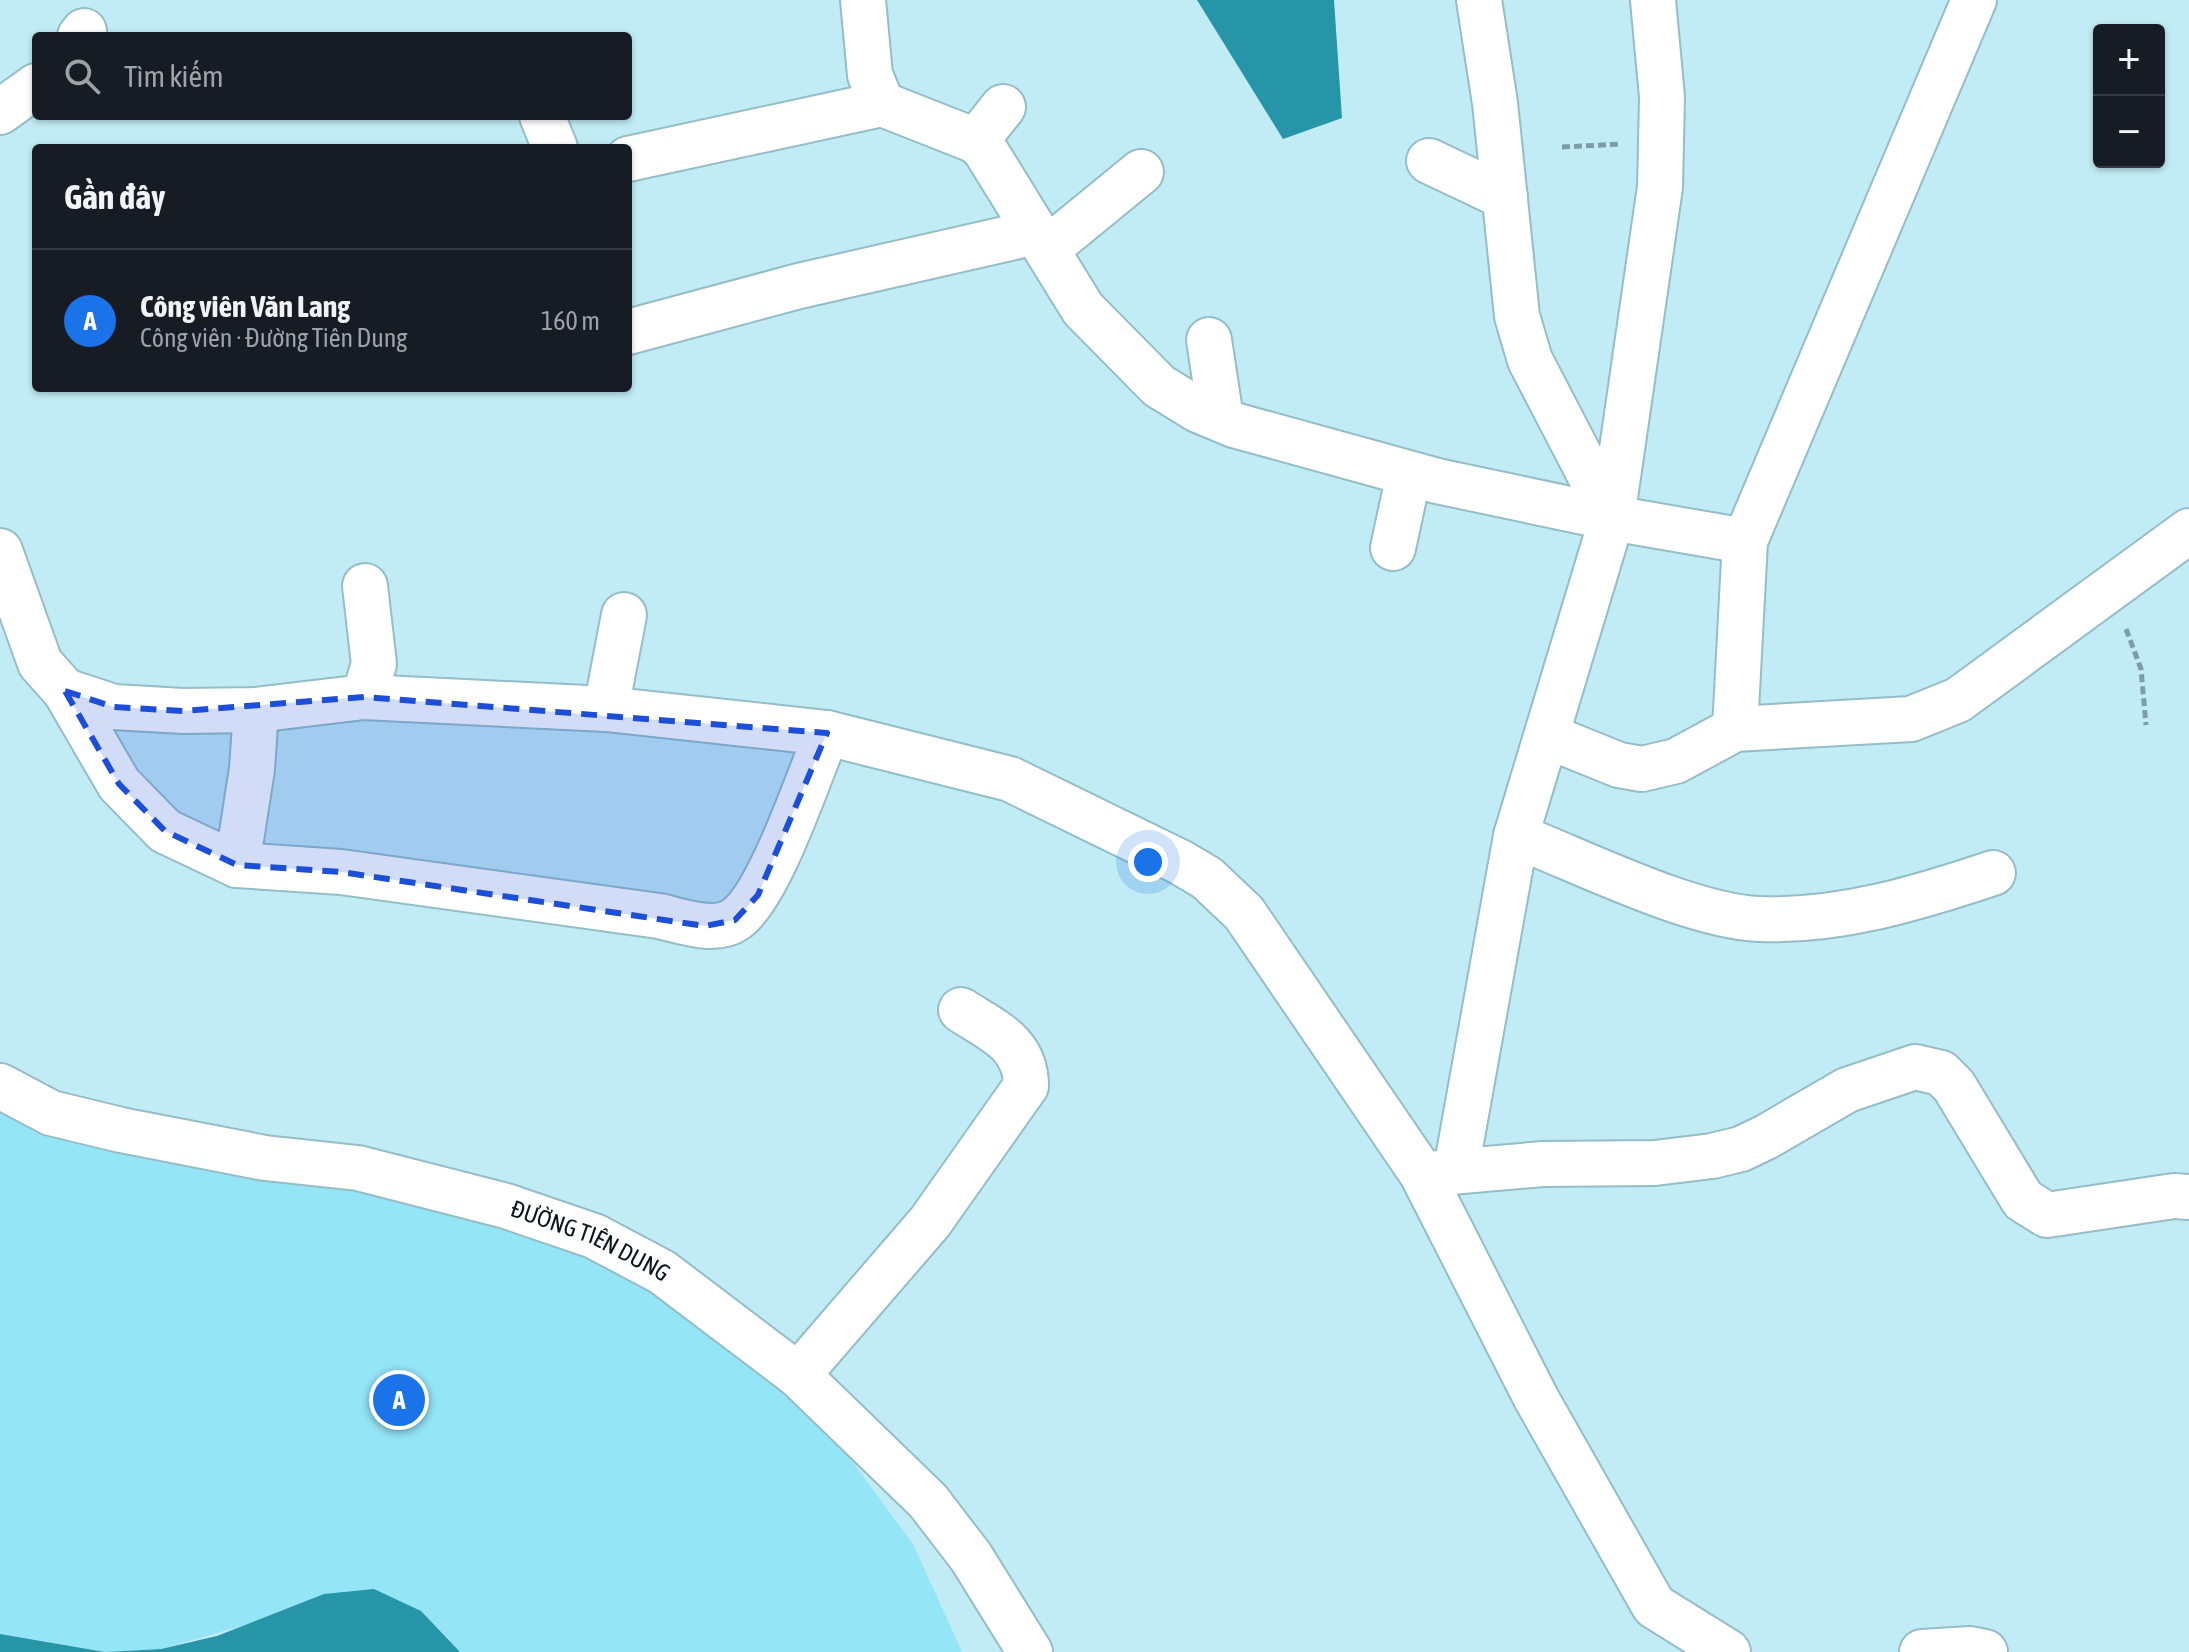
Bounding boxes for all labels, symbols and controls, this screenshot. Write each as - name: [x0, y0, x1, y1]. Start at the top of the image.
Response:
- map controls: [2093, 24, 2165, 168]
- button: +: [2093, 24, 2165, 96]
- search box: [32, 32, 632, 120]
- icon: search: [60, 54, 104, 98]
- text: Tìm kiếm: [124, 59, 224, 93]
- button: −: [2093, 96, 2165, 168]
- text: Gần đây: [64, 177, 165, 216]
- text: Công viên Văn Lang: [140, 289, 350, 323]
- text: A: [84, 306, 96, 336]
- text: 160 m: [541, 306, 600, 336]
- text: Công viên · Đường Tiên Dung: [140, 323, 408, 353]
- your location: [1128, 842, 1168, 882]
- street label: ĐƯỜNG TIÊN DUNG: [507, 1195, 676, 1286]
- pin: A: [373, 1370, 425, 1430]

